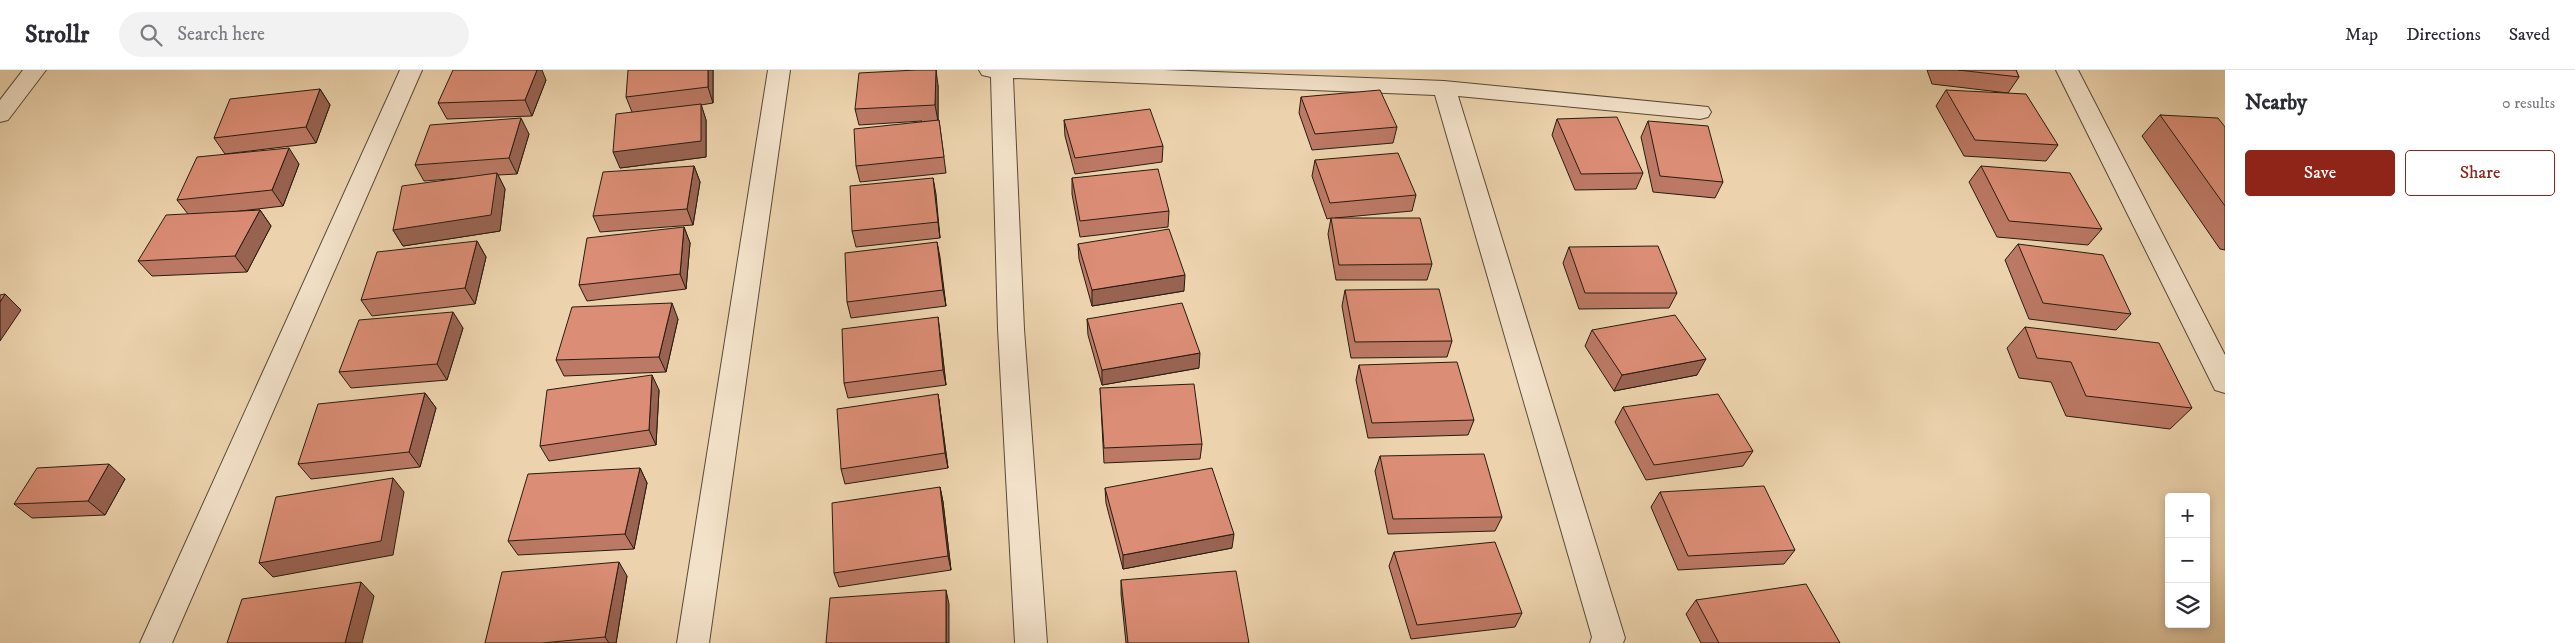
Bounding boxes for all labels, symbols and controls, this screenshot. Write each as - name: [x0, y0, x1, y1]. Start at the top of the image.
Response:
- search box: [119, 12, 469, 57]
- text: Strollr: [25, 20, 89, 50]
- icon: search: [137, 21, 165, 49]
- text: Search here: [177, 23, 265, 46]
- text: Map: [2345, 24, 2378, 46]
- text: Directions: [2406, 24, 2481, 46]
- text: Saved: [2509, 24, 2550, 46]
- text: Nearby: [2245, 90, 2307, 116]
- text: 0 results: [2502, 93, 2555, 113]
- button: Save: [2245, 150, 2395, 196]
- button: Share: [2405, 150, 2555, 196]
- map controls: [2165, 493, 2210, 628]
- button: +: [2165, 493, 2210, 538]
- button: −: [2165, 538, 2210, 583]
- button: layers: [2165, 583, 2210, 628]

